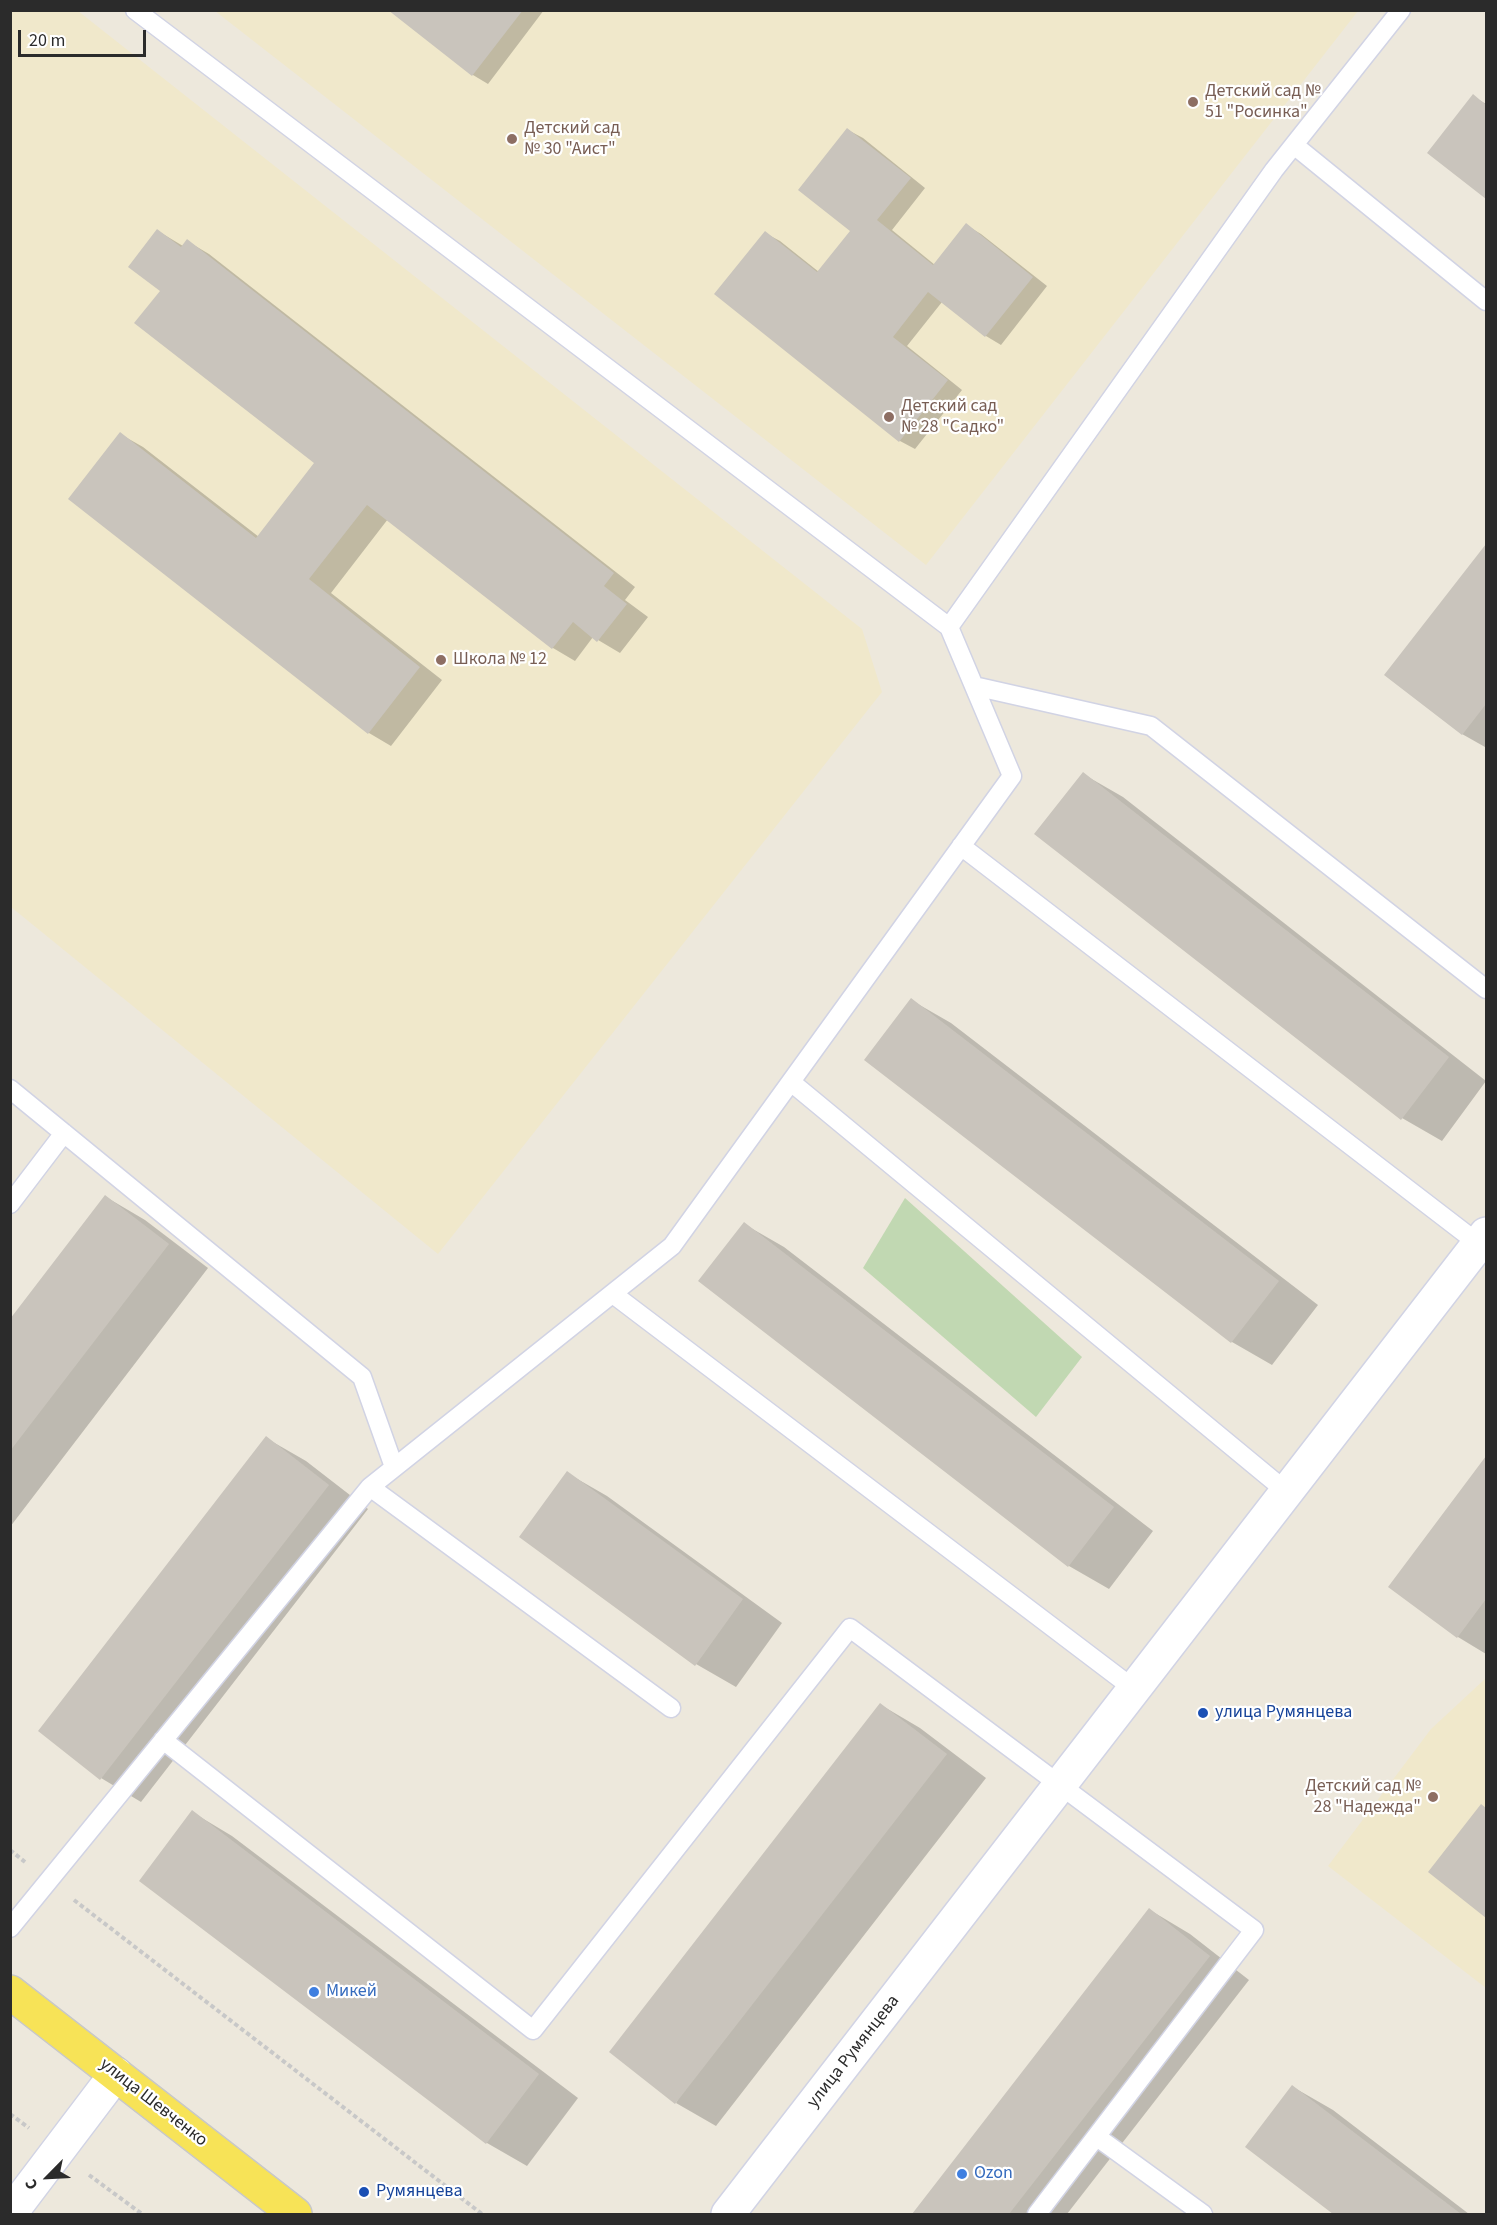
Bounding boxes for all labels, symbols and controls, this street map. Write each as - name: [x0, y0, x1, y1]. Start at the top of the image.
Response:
- scale bar: [21, 18, 148, 56]
- text: 20 m: [29, 28, 65, 53]
- place label: Детский сад № 51 "Росинка": [1205, 81, 1321, 124]
- marker: Детский сад № 51 "Росинка": [1186, 95, 1200, 109]
- place label: Детский сад № 30 "Аист": [524, 118, 620, 160]
- marker: Детский сад № 30 "Аист": [505, 132, 519, 146]
- place label: Детский сад № 28 "Садко": [901, 396, 1004, 438]
- marker: Детский сад № 28 "Садко": [882, 410, 896, 424]
- place label: Школа № 12: [453, 649, 547, 671]
- marker: Школа № 12: [434, 653, 448, 667]
- place label: улица Румянцева: [1215, 1702, 1352, 1724]
- marker: улица Румянцева: [1196, 1706, 1210, 1720]
- place label: Детский сад № 28 "Надежда": [1305, 1776, 1421, 1818]
- marker: Детский сад № 28 "Надежда": [1426, 1790, 1440, 1804]
- place label: Микей: [326, 1981, 377, 2003]
- marker: Микей: [307, 1985, 321, 1999]
- street label: улица Румянцева: [803, 1991, 905, 2113]
- street label: улица Шевченко: [95, 2054, 211, 2152]
- north arrow: [18, 2147, 78, 2207]
- place label: Ozon: [974, 2163, 1013, 2185]
- marker: Ozon: [955, 2167, 969, 2181]
- text: С: [20, 2176, 43, 2193]
- place label: Румянцева: [376, 2181, 463, 2203]
- marker: Румянцева: [357, 2185, 371, 2199]

